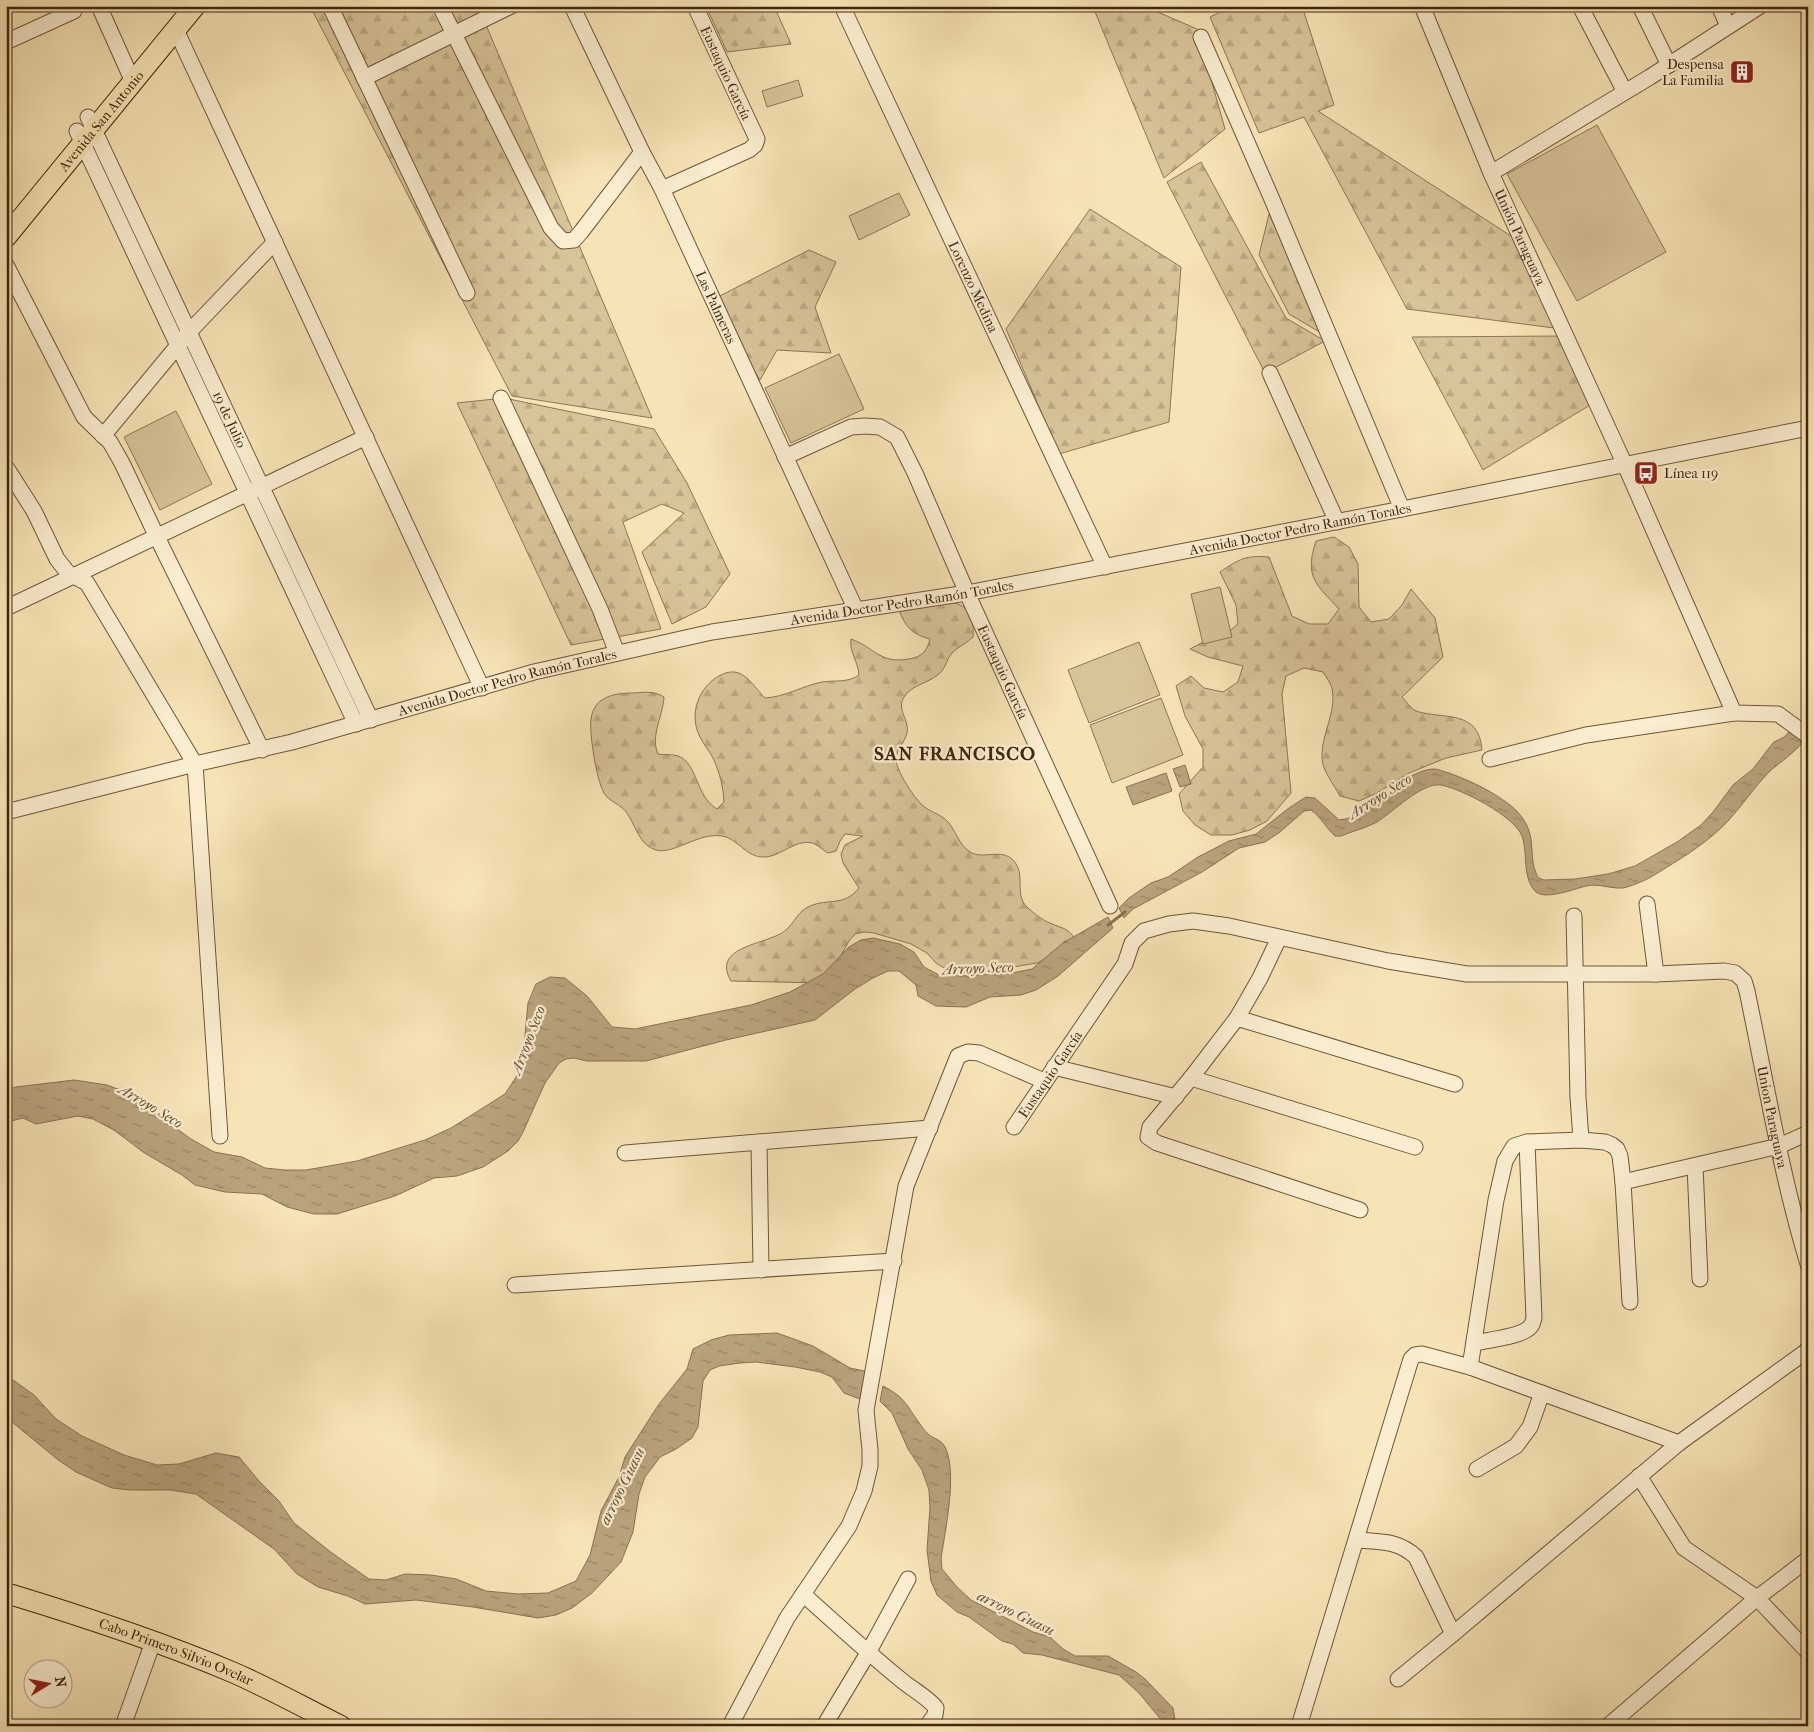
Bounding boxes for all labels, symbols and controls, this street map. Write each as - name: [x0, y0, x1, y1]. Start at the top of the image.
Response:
- street label: Eustaquio García: [696, 24, 755, 123]
- place label: Despensa La Familia: [1662, 56, 1725, 89]
- building icon: Despensa La Familia: [1729, 59, 1755, 85]
- street label: Avenida San Antonio: [55, 67, 148, 176]
- street label: Unión Paraguaya: [1490, 186, 1550, 288]
- street label: Lorenzo Medina: [944, 239, 1002, 336]
- street label: Las Palmeras: [692, 268, 740, 346]
- street label: 19 de Julio: [209, 388, 250, 451]
- bus stop icon: Línea 119: [1633, 460, 1659, 486]
- place label: Línea 119: [1664, 465, 1718, 482]
- street label: Avenida Doctor Pedro Ramón Torales: [1187, 499, 1413, 559]
- street label: Avenida Doctor Pedro Ramón Torales: [788, 576, 1015, 629]
- street label: Eustaquio García: [974, 622, 1032, 722]
- street label: Avenida Doctor Pedro Ramón Torales: [395, 646, 618, 720]
- district label: SAN FRANCISCO: [874, 743, 1036, 765]
- water label: Arroyo Seco: [1343, 769, 1415, 824]
- water label: Arroyo Seco: [940, 958, 1014, 978]
- water label: Arroyo Seco: [506, 1003, 549, 1078]
- street label: Eustaquio García: [1015, 1027, 1086, 1121]
- street label: Union Paraguaya: [1753, 1064, 1791, 1171]
- water label: Arroyo Seco: [114, 1079, 186, 1132]
- water label: arroyo Guasu: [596, 1445, 648, 1527]
- water label: arroyo Guasu: [975, 1587, 1057, 1639]
- street label: Cabo Primero Silvio Ovelar: [97, 1615, 256, 1689]
- north arrow: [22, 1660, 72, 1710]
- text: N: [51, 1675, 70, 1689]

